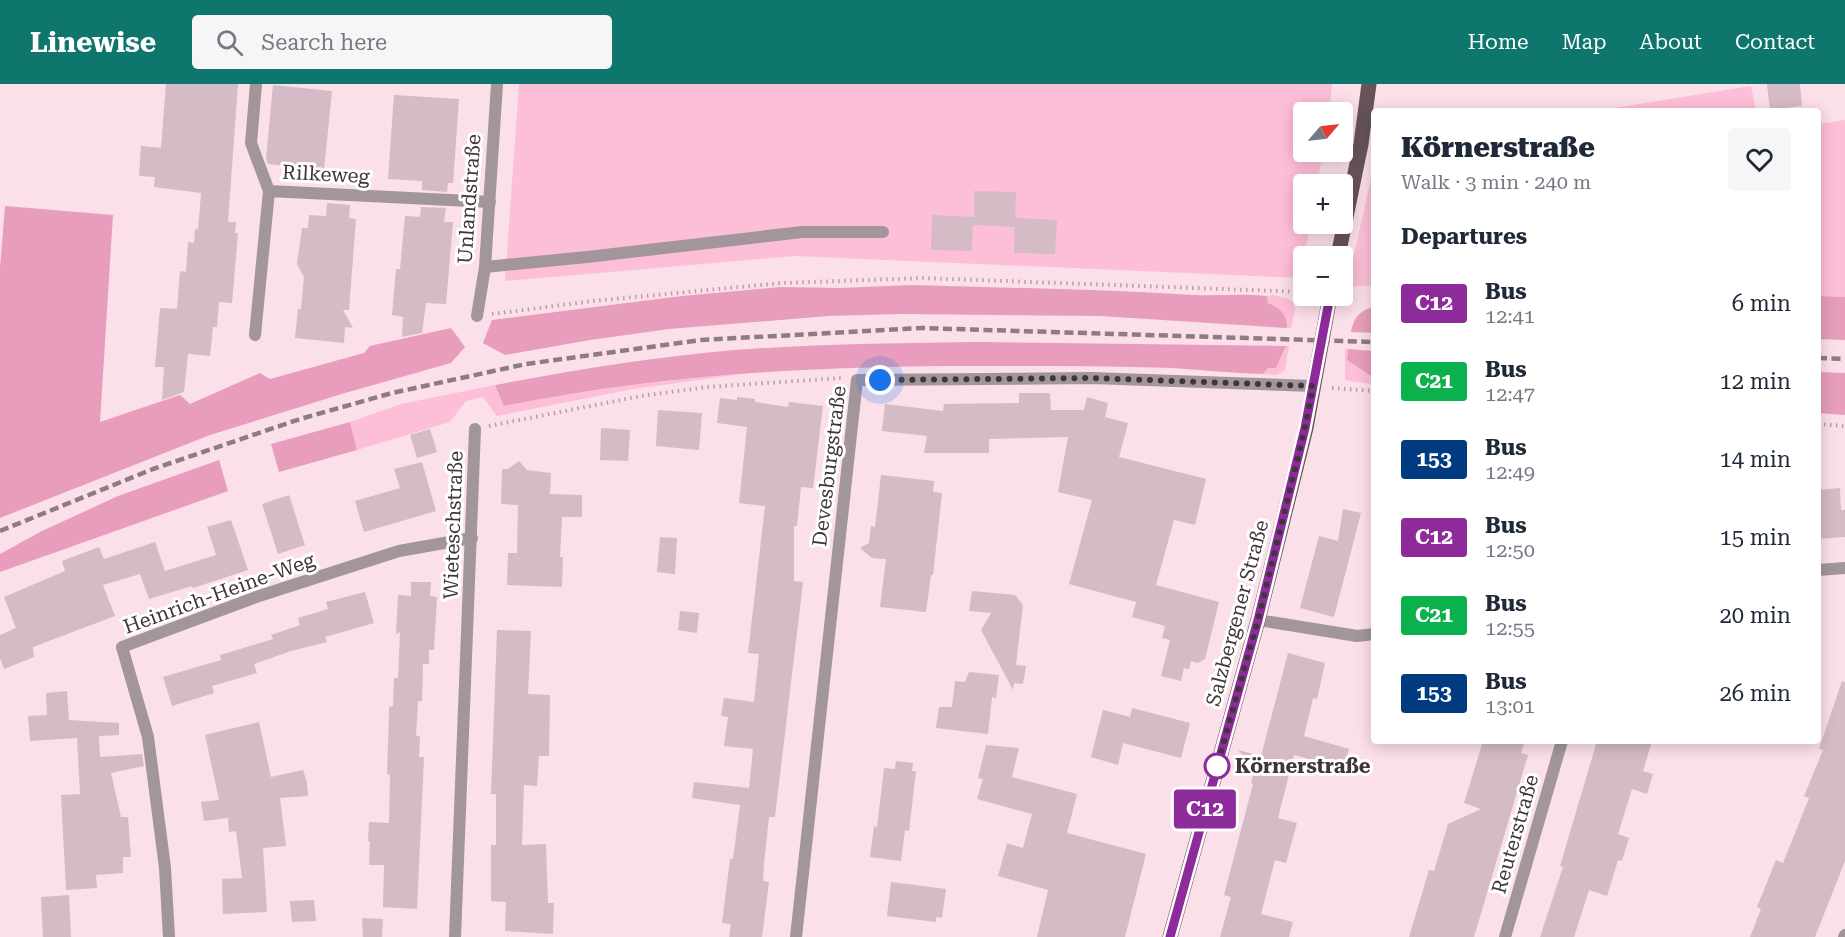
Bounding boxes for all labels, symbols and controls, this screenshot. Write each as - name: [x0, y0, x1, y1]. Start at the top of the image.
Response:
- search box: [192, 15, 612, 69]
- text: Linewise: [30, 26, 156, 59]
- icon: search: [213, 26, 246, 59]
- text: Search here: [261, 30, 387, 55]
- text: Home: [1468, 30, 1529, 54]
- text: Map: [1562, 30, 1607, 54]
- text: About: [1640, 30, 1702, 54]
- text: Contact: [1735, 30, 1815, 54]
- north arrow: [1293, 102, 1353, 162]
- map controls: [1293, 102, 1353, 306]
- button: heart: [1728, 128, 1791, 191]
- text: Körnerstraße: [1401, 131, 1595, 164]
- street label: Unlandstraße: [452, 133, 486, 265]
- street label: Rilkeweg: [282, 160, 371, 188]
- text: Walk · 3 min · 240 m: [1401, 170, 1591, 194]
- button: +: [1293, 174, 1353, 234]
- text: Departures: [1401, 224, 1527, 249]
- button: −: [1293, 246, 1353, 306]
- text: Bus: [1485, 279, 1527, 304]
- text: C12: [1415, 291, 1453, 315]
- text: 6 min: [1732, 291, 1791, 316]
- text: 12:41: [1485, 304, 1535, 328]
- text: Bus: [1485, 357, 1527, 382]
- your location: [865, 365, 895, 395]
- text: C21: [1415, 369, 1453, 393]
- text: 12 min: [1720, 369, 1791, 394]
- text: 12:47: [1485, 382, 1535, 406]
- street label: Devesburgstraße: [807, 384, 851, 548]
- text: Bus: [1485, 435, 1527, 460]
- text: 153: [1416, 447, 1452, 471]
- text: 14 min: [1720, 447, 1791, 472]
- street label: Wieteschstraße: [438, 450, 468, 600]
- text: 12:49: [1485, 460, 1535, 484]
- text: Bus: [1485, 513, 1527, 538]
- street label: Salzbergener Straße: [1201, 517, 1273, 709]
- text: C12: [1415, 525, 1453, 549]
- text: 15 min: [1720, 525, 1791, 550]
- text: 12:50: [1485, 538, 1535, 562]
- street label: Heinrich-Heine-Weg: [120, 547, 319, 639]
- text: Bus: [1485, 591, 1527, 616]
- text: C21: [1415, 603, 1453, 627]
- text: 20 min: [1720, 603, 1791, 628]
- text: 12:55: [1485, 616, 1535, 640]
- text: Bus: [1485, 669, 1527, 694]
- text: 153: [1416, 681, 1452, 705]
- text: 26 min: [1720, 681, 1791, 706]
- text: 13:01: [1485, 694, 1535, 718]
- marker: Körnerstraße: [1204, 753, 1230, 779]
- place label: Körnerstraße: [1235, 754, 1371, 778]
- street label: Reuterstraße: [1487, 772, 1543, 896]
- line badge: C12: [1170, 790, 1240, 828]
- text: C12: [1186, 797, 1224, 821]

